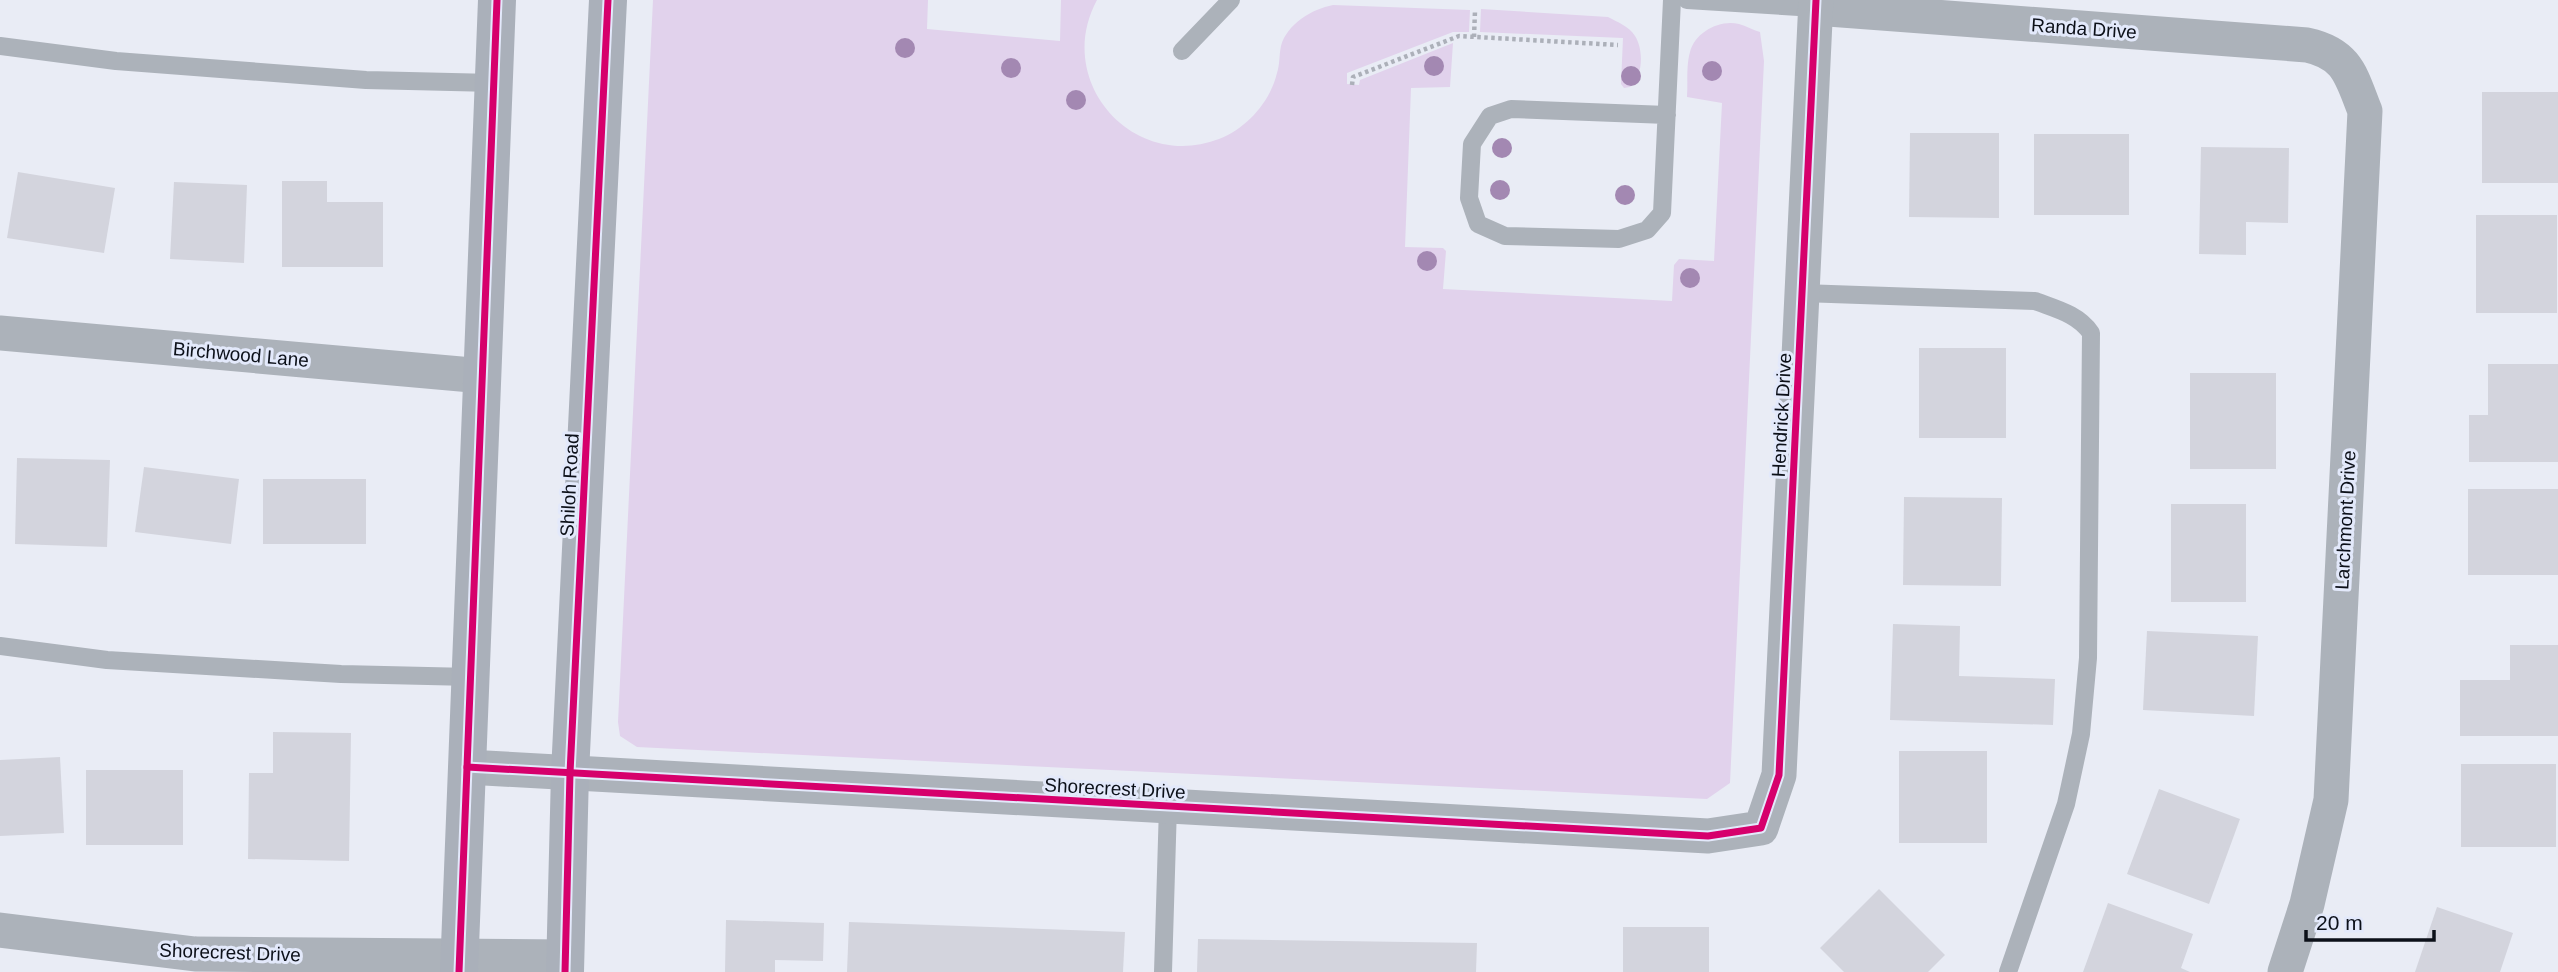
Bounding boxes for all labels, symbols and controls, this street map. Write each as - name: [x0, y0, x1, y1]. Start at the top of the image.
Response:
- street label: Randa Drive: [2031, 14, 2137, 43]
- street label: Birchwood Lane: [172, 338, 310, 371]
- street label: Hendrick Drive: [1768, 352, 1795, 478]
- street label: Shiloh Road: [556, 433, 583, 537]
- street label: Larchmont Drive: [2331, 450, 2360, 590]
- street label: Shorecrest Drive: [1044, 774, 1186, 803]
- scale bar: [2306, 898, 2434, 942]
- text: 20 m: [2316, 911, 2363, 934]
- street label: Shorecrest Drive: [159, 940, 301, 965]

